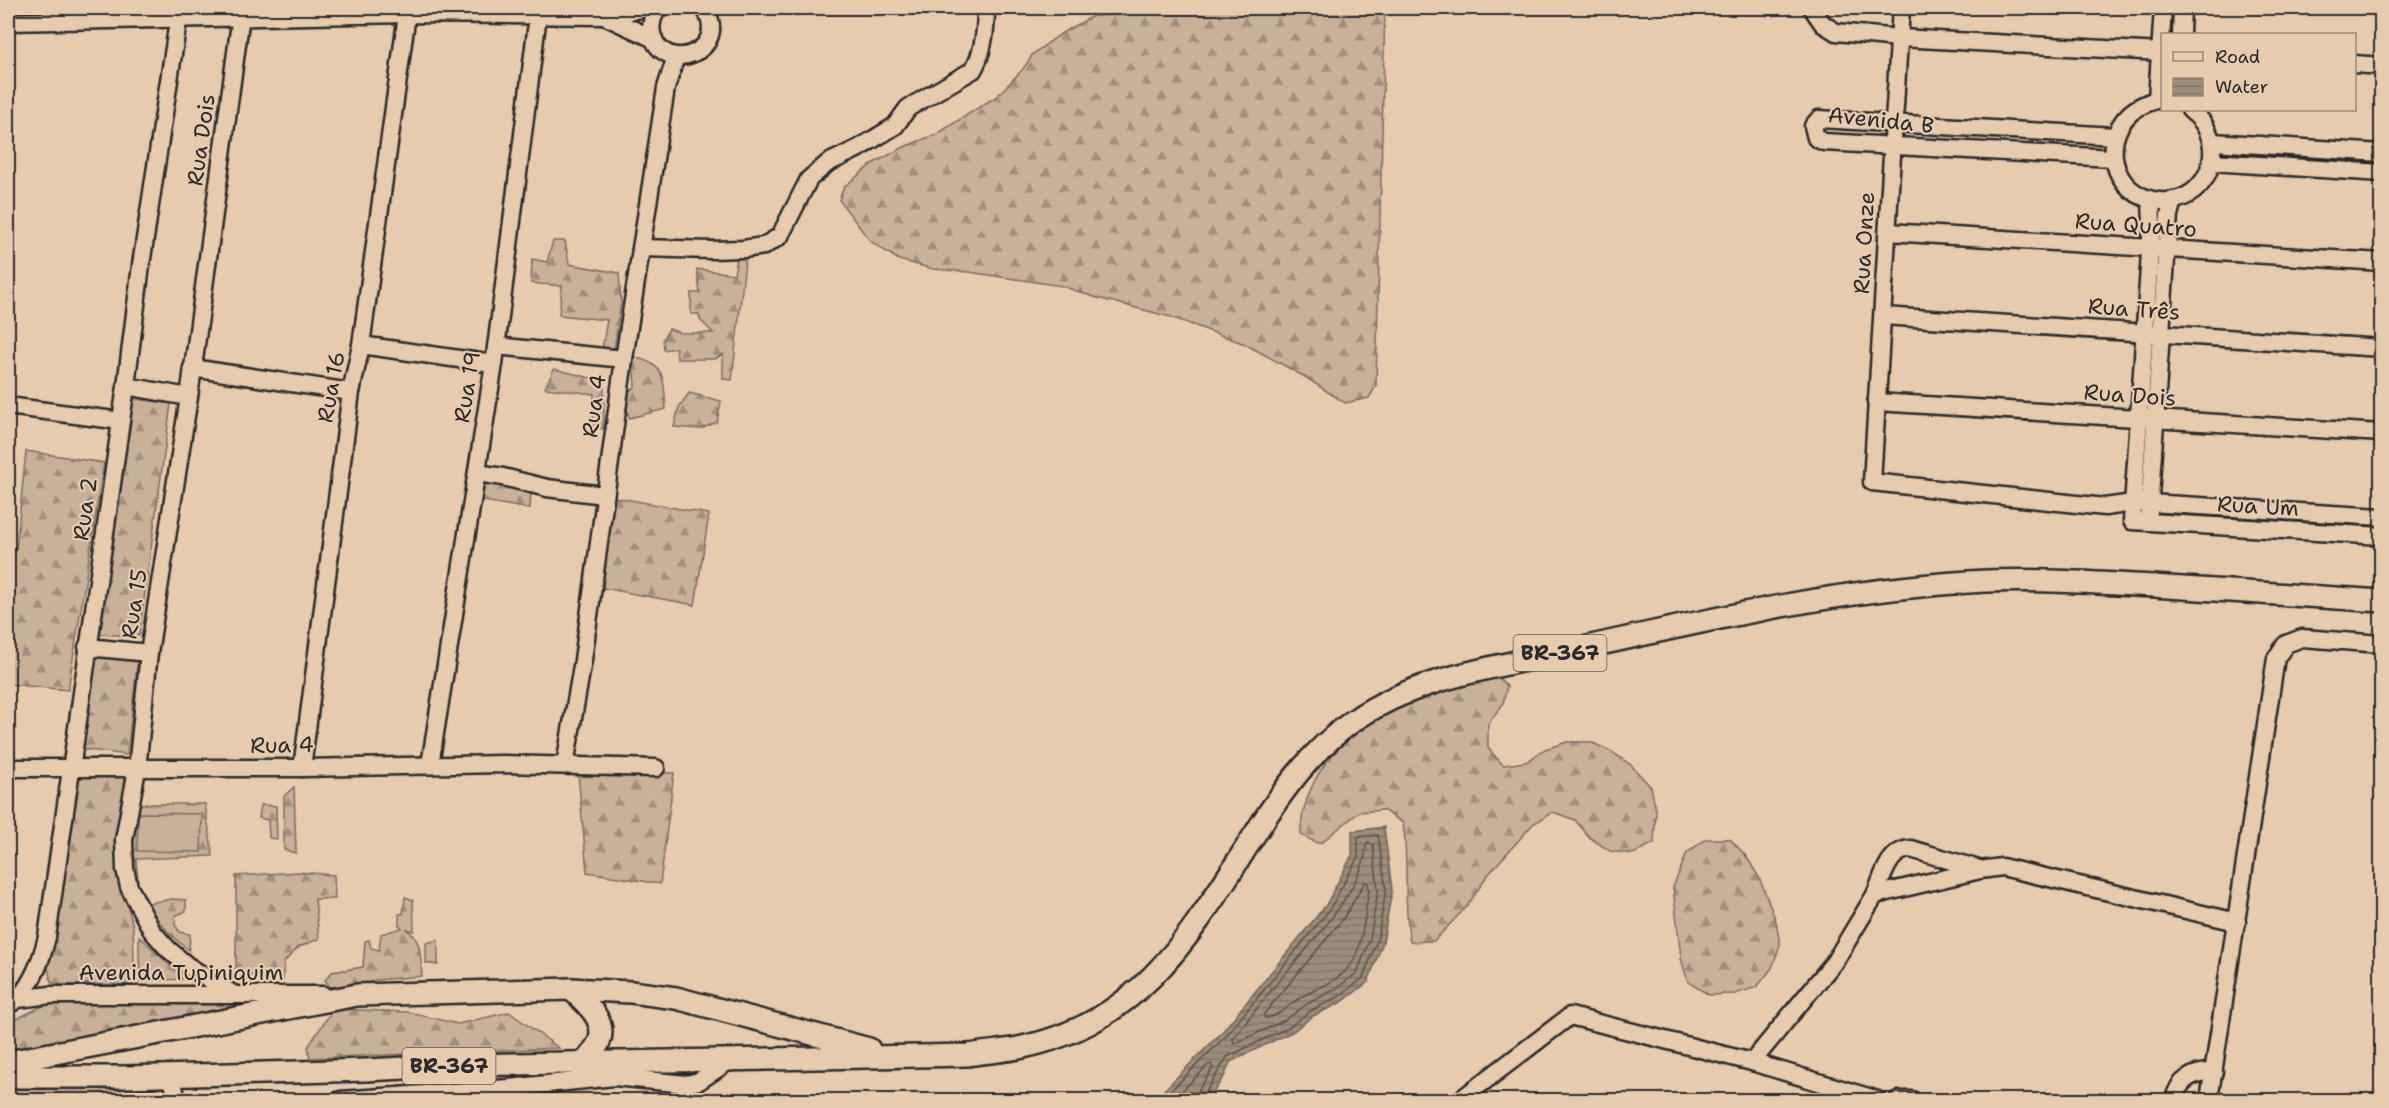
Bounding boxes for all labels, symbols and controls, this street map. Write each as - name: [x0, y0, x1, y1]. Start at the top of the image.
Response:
- legend: [2161, 33, 2356, 111]
- text: Road: [2215, 45, 2260, 69]
- text: Water: [2215, 75, 2268, 99]
- street label: Rua Dois: [180, 92, 222, 188]
- street label: Avenida B: [1826, 100, 1936, 140]
- street label: Rua Onze: [1847, 191, 1881, 295]
- street label: Rua Quatro: [2074, 206, 2198, 244]
- street label: Rua Três: [2087, 291, 2181, 327]
- street label: Rua 16: [310, 349, 352, 425]
- street label: Rua 19: [447, 349, 487, 425]
- street label: Rua 4: [575, 372, 613, 440]
- street label: Rua Dois: [2083, 377, 2177, 413]
- street label: Rua 2: [66, 475, 104, 543]
- street label: Rua Um: [2216, 489, 2300, 523]
- street label: Rua 15: [114, 567, 154, 641]
- road number: BR-367: [1514, 635, 1606, 671]
- street label: Rua 4: [250, 730, 314, 760]
- street label: Avenida Tupiniquim: [79, 958, 284, 987]
- road number: BR-367: [402, 1048, 496, 1084]

